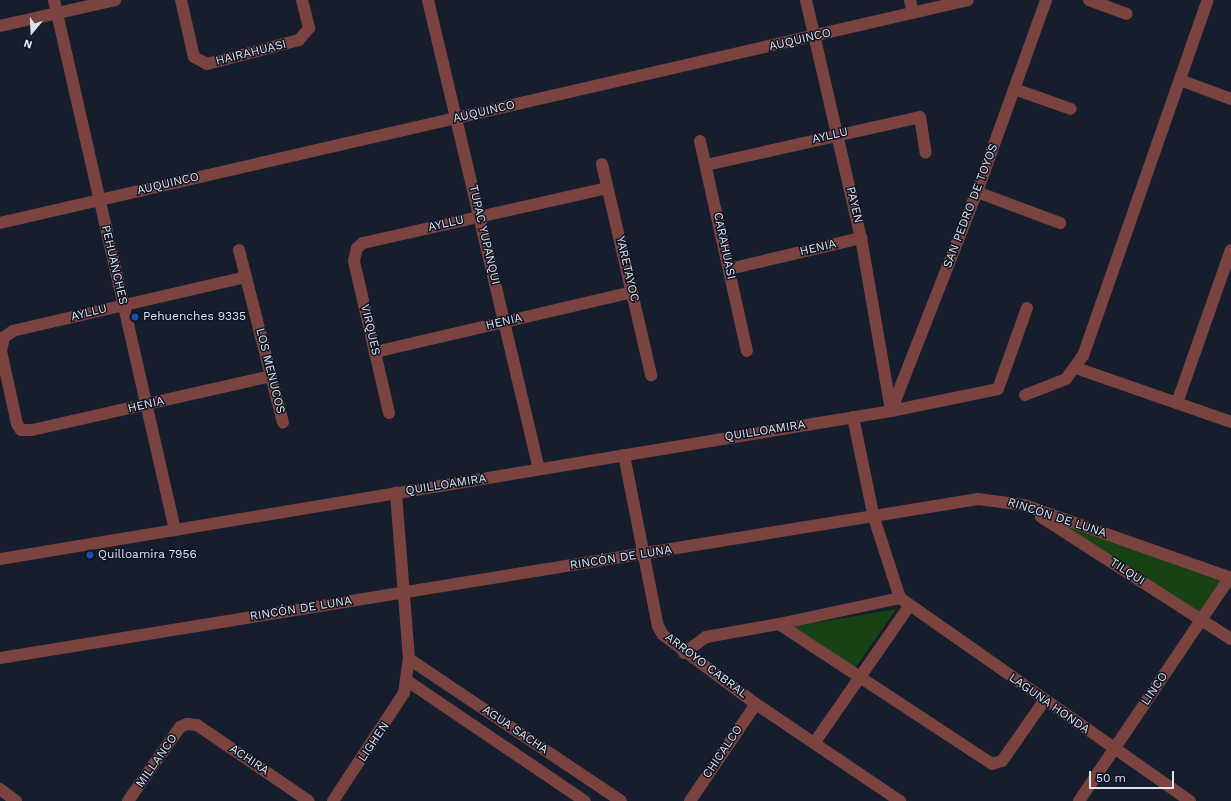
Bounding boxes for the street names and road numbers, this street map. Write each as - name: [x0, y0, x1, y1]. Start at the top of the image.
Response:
- street label: AUQUINCO: [768, 26, 832, 54]
- street label: HAIRAHUASI: [214, 37, 288, 69]
- street label: AUQUINCO: [452, 98, 516, 126]
- street label: AYLLU: [811, 125, 849, 147]
- street label: SAN PEDRO DE TOYOS: [941, 142, 1001, 270]
- street label: AUQUINCO: [136, 170, 200, 198]
- street label: TUPAC YUPANQUI: [465, 184, 503, 286]
- street label: PAYEN: [843, 185, 865, 225]
- street label: CARAHUASI: [710, 211, 738, 281]
- street label: AYLLU: [427, 213, 465, 235]
- street label: PEHUANCHES: [98, 224, 130, 306]
- street label: YARETAYOC: [612, 235, 642, 303]
- street label: HENIA: [798, 237, 838, 259]
- street label: AYLLU: [70, 302, 108, 324]
- street label: VIRQUES: [357, 303, 383, 357]
- street label: HENIA: [484, 311, 524, 333]
- street label: LOS MENUCOS: [252, 327, 288, 415]
- street label: HENIA: [126, 394, 166, 416]
- street label: QUILLOAMIRA: [724, 418, 806, 444]
- street label: QUILLOAMIRA: [405, 472, 487, 498]
- street label: RINCÓN DE LUNA: [1006, 495, 1108, 541]
- street label: RINCÓN DE LUNA: [569, 543, 673, 573]
- street label: TILQUI: [1107, 555, 1147, 589]
- street label: RINCÓN DE LUNA: [249, 594, 353, 624]
- street label: ARROYO CABRAL: [662, 630, 750, 702]
- street label: LINCO: [1139, 670, 1171, 708]
- street label: LAGUNA HONDA: [1006, 671, 1092, 737]
- street label: AGUA SACHA: [479, 703, 551, 757]
- street label: LIGHEN: [356, 719, 392, 765]
- street label: CHICALCO: [700, 723, 746, 781]
- street label: MILLANCO: [133, 731, 181, 791]
- street label: ACHIRA: [227, 742, 271, 778]

